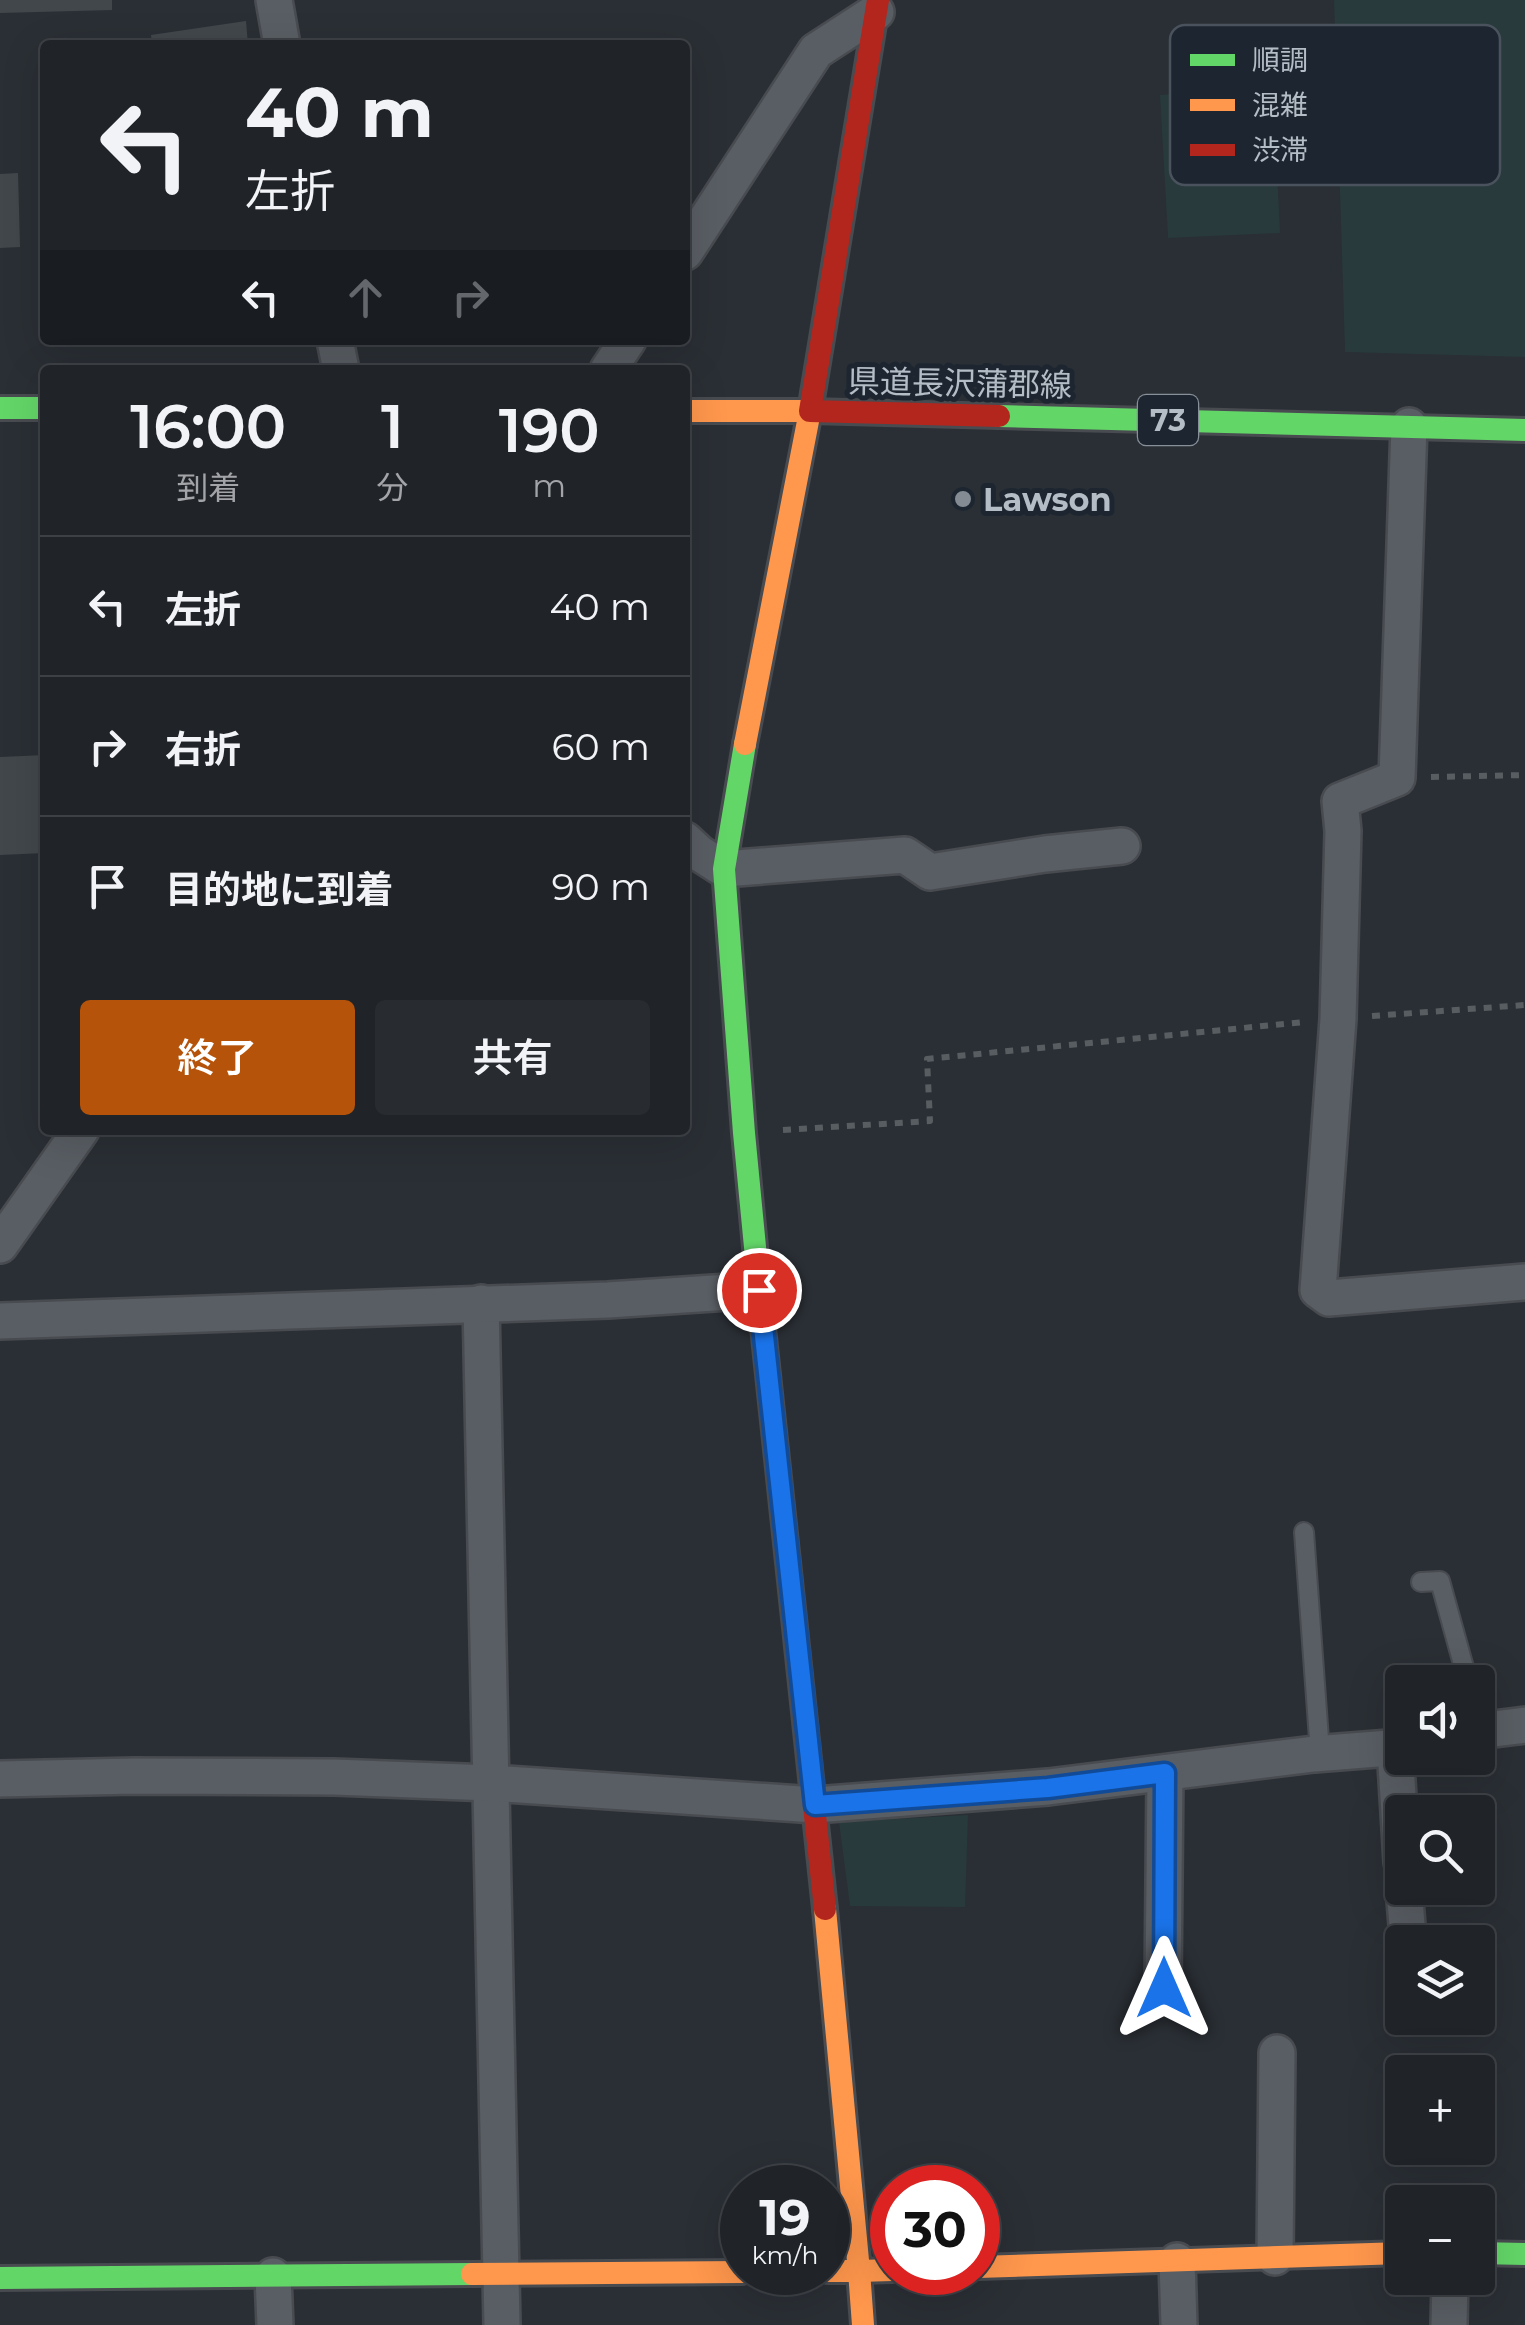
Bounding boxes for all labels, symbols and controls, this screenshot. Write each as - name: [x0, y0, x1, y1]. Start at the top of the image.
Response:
- legend: [1170, 25, 1500, 185]
- text: 順調: [1252, 43, 1308, 77]
- text: 40 m: [245, 69, 434, 155]
- icon: left: [80, 80, 210, 210]
- text: 混雑: [1252, 88, 1308, 122]
- text: 渋滞: [1252, 133, 1308, 167]
- text: 左折: [245, 163, 335, 218]
- icon: left: [233, 270, 288, 325]
- icon: ahead: [338, 270, 393, 325]
- icon: right: [443, 270, 498, 325]
- street label: 県道長沢蒲郡線: [848, 362, 1072, 404]
- text: 16:00: [130, 390, 286, 463]
- text: 1: [381, 390, 404, 463]
- text: 190: [499, 394, 600, 467]
- road number: 73: [1138, 395, 1198, 445]
- text: m: [532, 466, 566, 505]
- text: 到着: [176, 468, 240, 507]
- text: 分: [376, 468, 409, 507]
- place label: Lawson: [983, 480, 1112, 519]
- marker: Lawson: [952, 488, 974, 510]
- icon: left: [80, 579, 135, 634]
- text: 40 m: [549, 583, 650, 630]
- text: 左折: [165, 586, 241, 633]
- icon: right: [80, 719, 135, 774]
- text: 60 m: [551, 723, 650, 770]
- text: 右折: [165, 726, 241, 773]
- icon: arrive: [80, 859, 135, 914]
- text: 90 m: [551, 863, 650, 910]
- text: 目的地に到着: [165, 866, 393, 913]
- button: 終了: [80, 1000, 355, 1115]
- button: 共有: [375, 1000, 650, 1115]
- pin: [717, 1248, 802, 1333]
- icon: arrive: [732, 1263, 787, 1318]
- map controls: [1385, 1665, 1495, 2295]
- button: sound: [1385, 1665, 1495, 1775]
- button: search: [1385, 1795, 1495, 1905]
- button: layers: [1385, 1925, 1495, 2035]
- position arrow: [1112, 1936, 1216, 2040]
- button: +: [1385, 2055, 1495, 2165]
- speed limit sign: 30: [870, 2165, 1000, 2295]
- button: −: [1385, 2185, 1495, 2295]
- text: 19: [759, 2187, 811, 2248]
- text: km/h: [752, 2240, 818, 2270]

